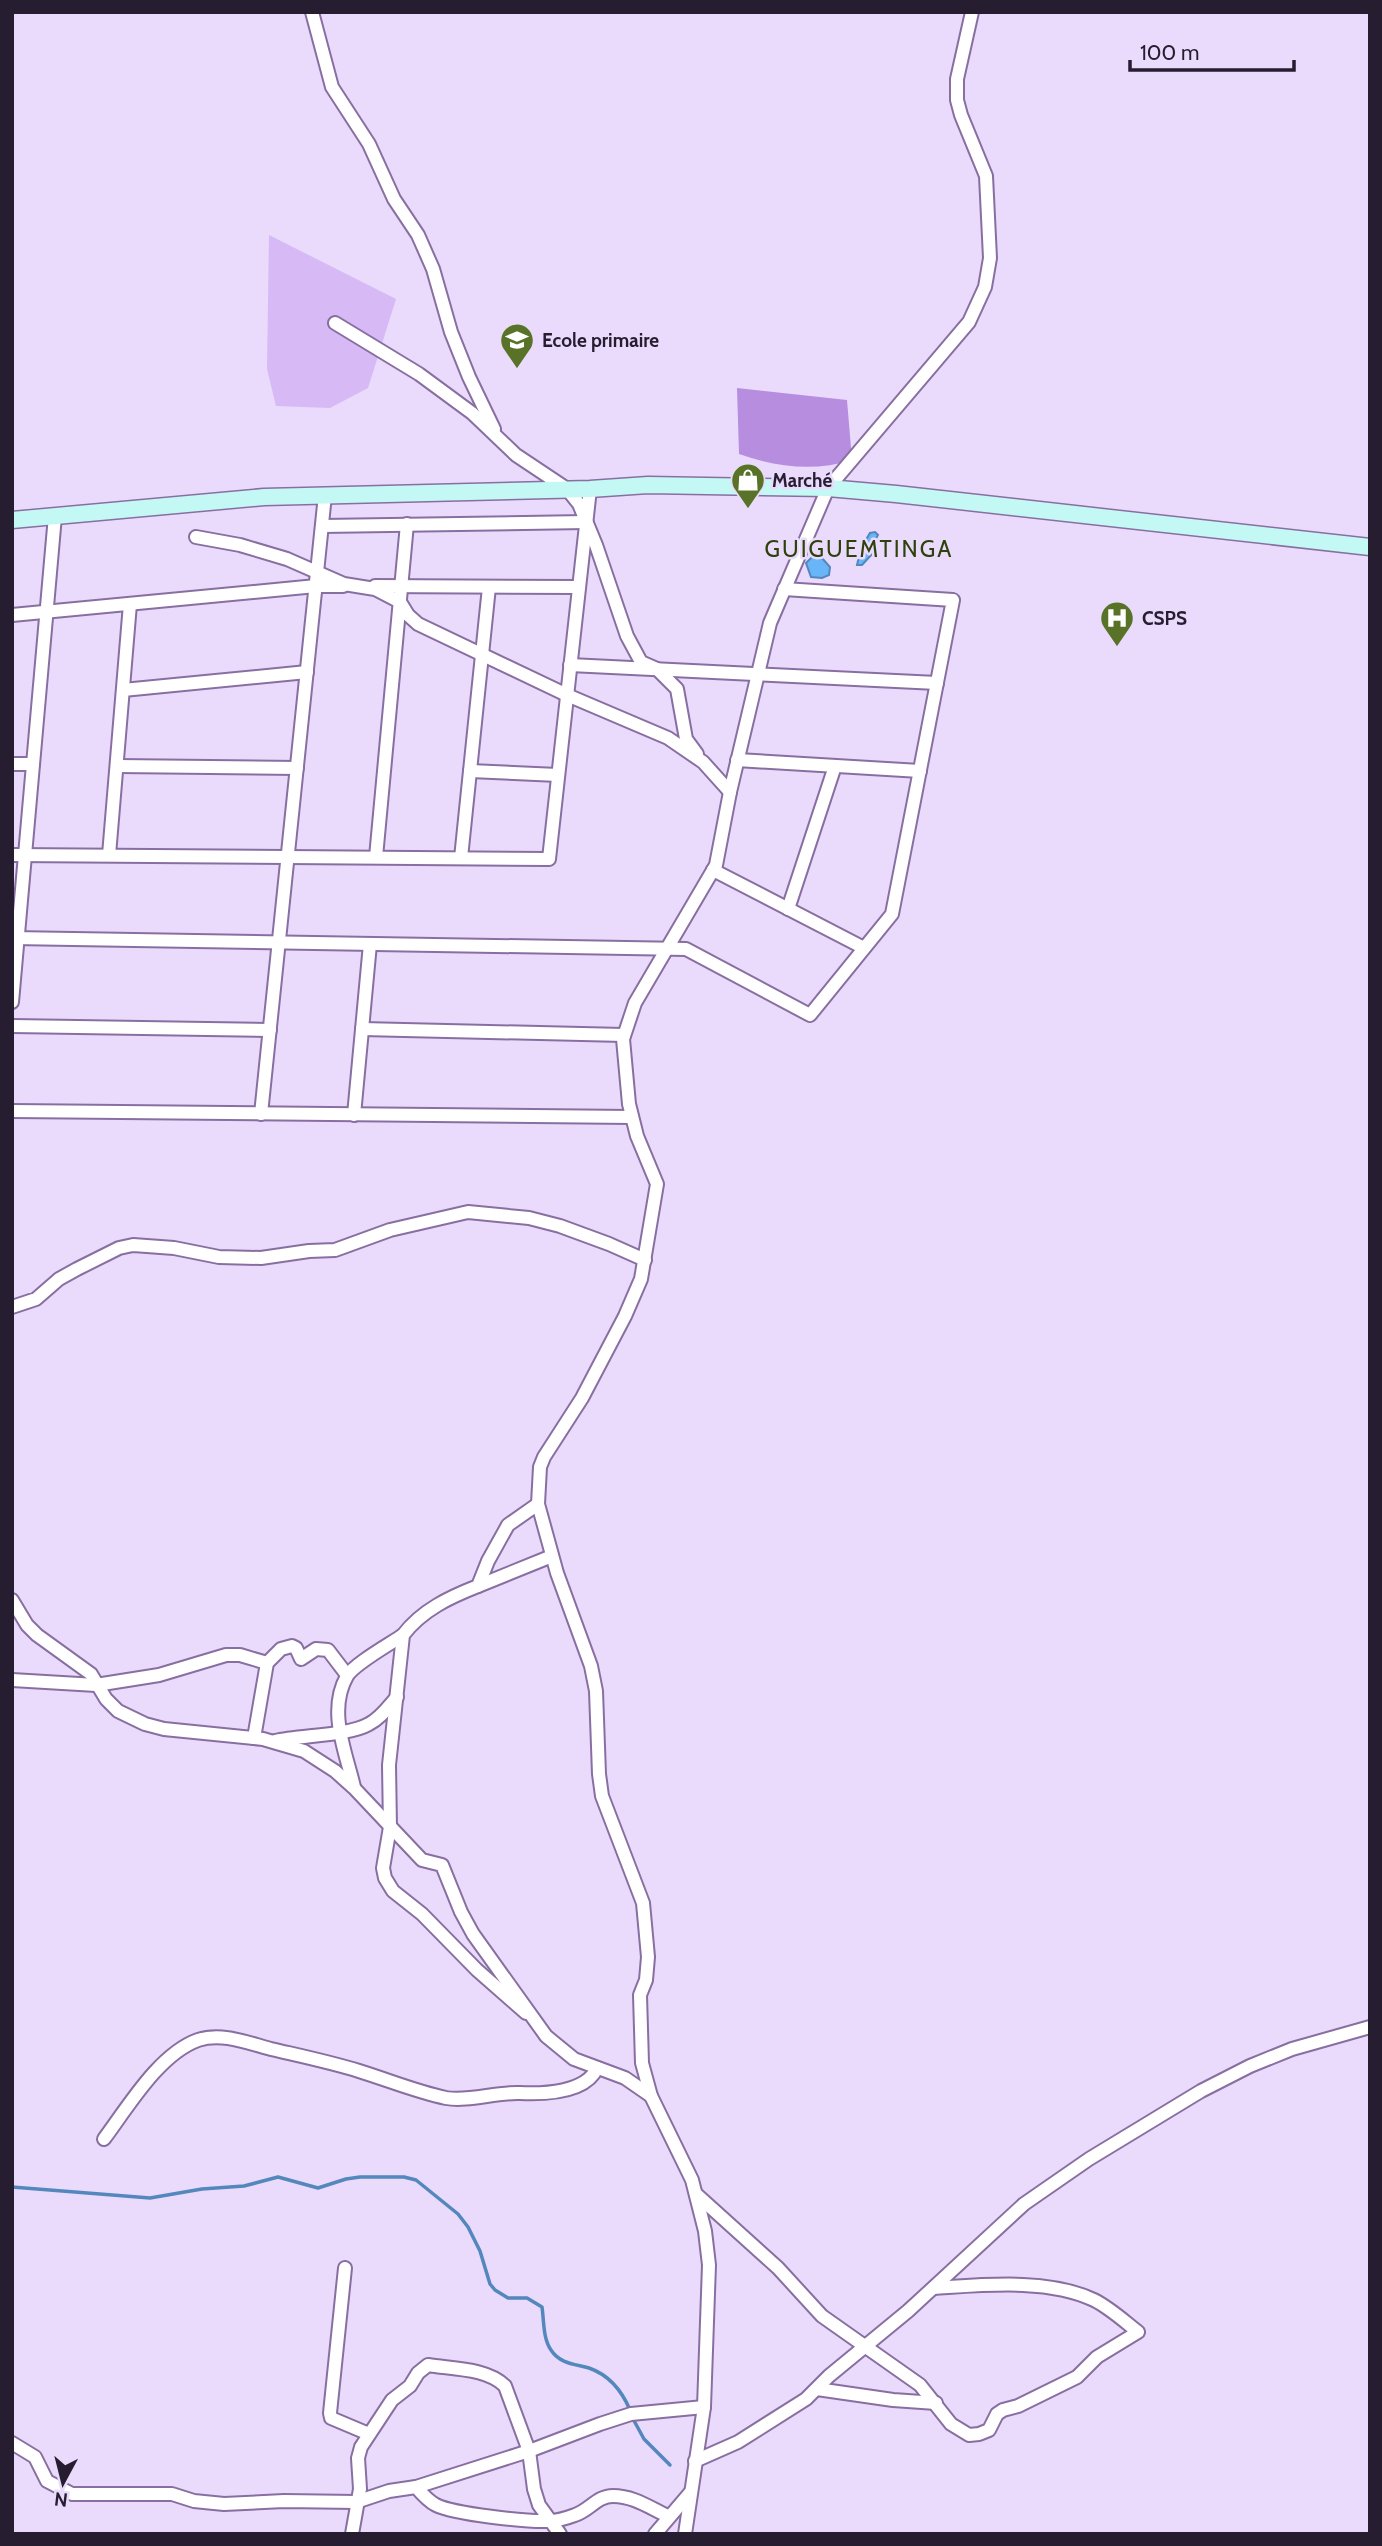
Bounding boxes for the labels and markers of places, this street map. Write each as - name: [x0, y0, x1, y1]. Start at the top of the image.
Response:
- school or university icon: Ecole primaire: [498, 321, 536, 370]
- place label: Ecole primaire: [542, 329, 659, 352]
- shop icon: Marché: [729, 461, 767, 510]
- place label: Marché: [772, 469, 832, 492]
- hospital icon: CSPS: [1098, 599, 1136, 648]
- place label: CSPS: [1142, 607, 1187, 630]

